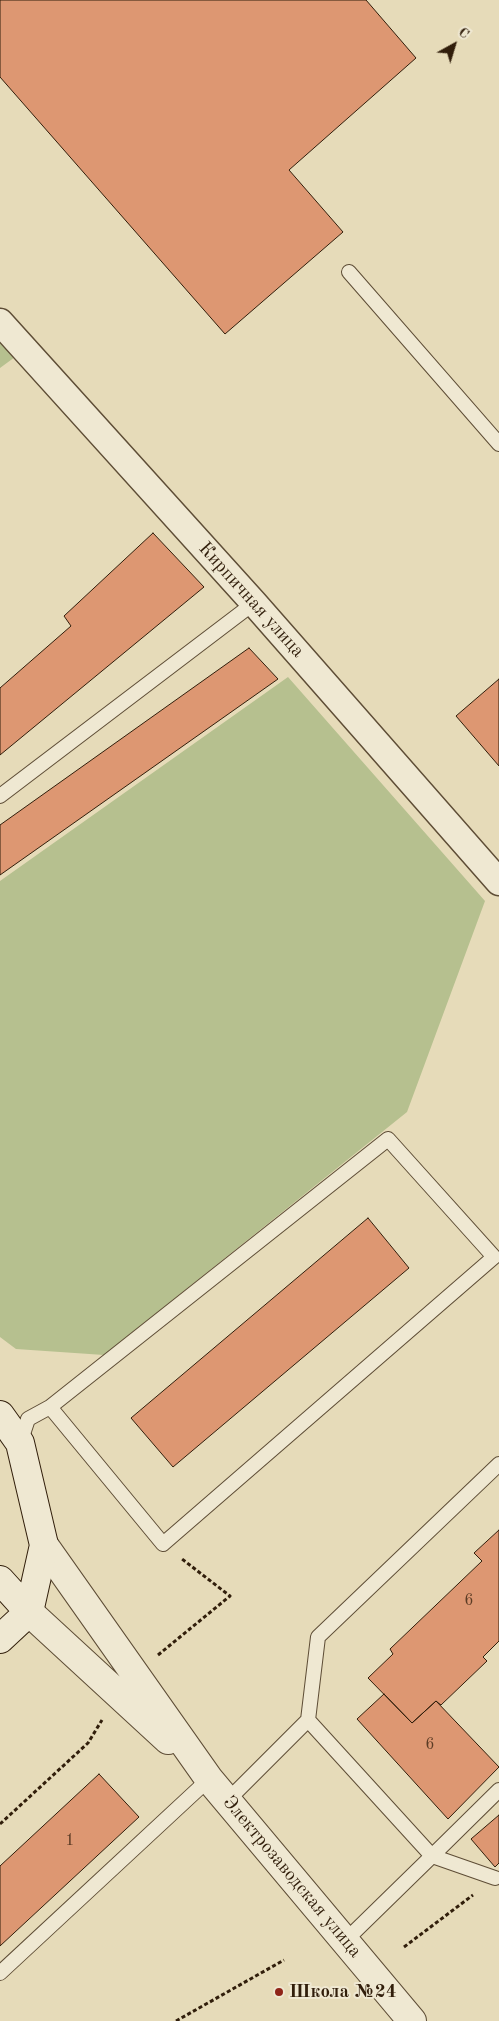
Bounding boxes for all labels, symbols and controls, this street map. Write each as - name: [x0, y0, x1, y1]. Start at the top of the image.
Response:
- north arrow: [429, 20, 479, 70]
- text: С: [455, 25, 471, 42]
- street label: Кирпичная улица: [193, 538, 309, 662]
- house number: 6: [464, 1591, 474, 1611]
- house number: 6: [425, 1735, 435, 1755]
- street label: Электрозаводская улица: [218, 1791, 366, 1963]
- house number: 1: [65, 1831, 75, 1851]
- place label: Школа №24: [289, 1981, 397, 2003]
- marker: Школа №24: [273, 1986, 285, 1998]

